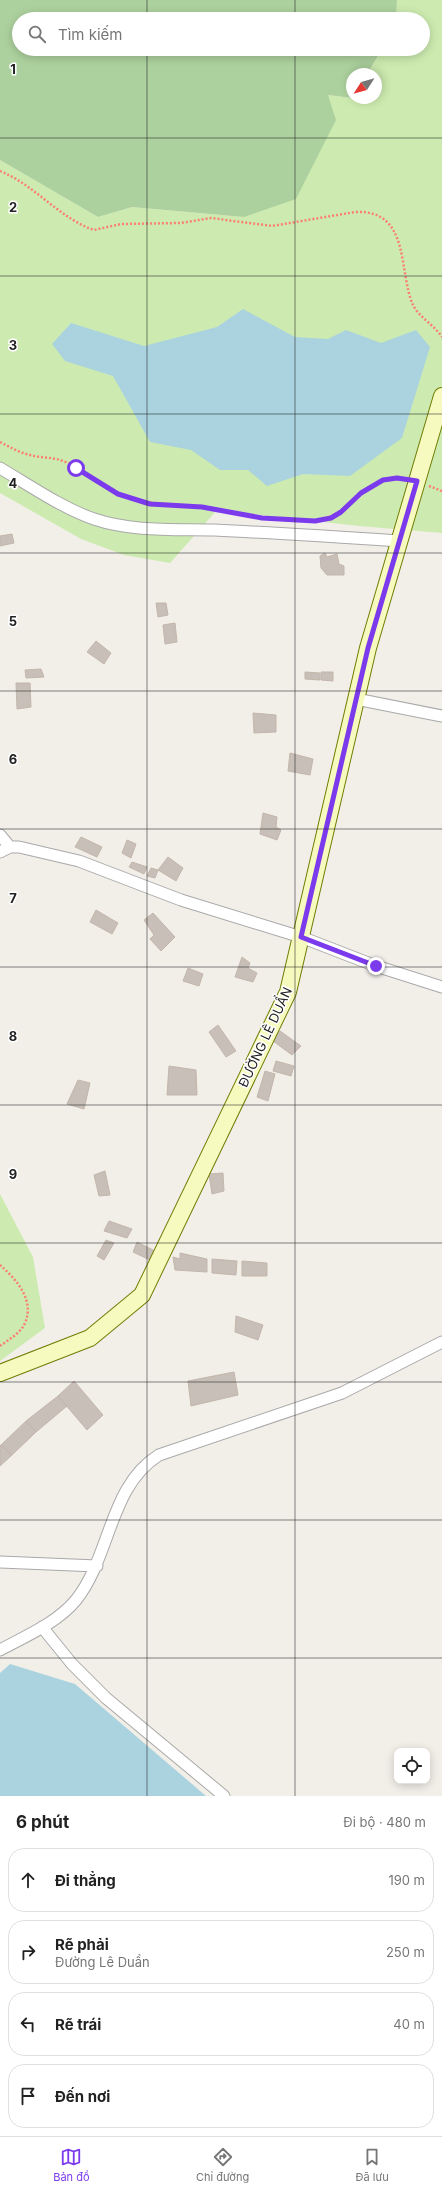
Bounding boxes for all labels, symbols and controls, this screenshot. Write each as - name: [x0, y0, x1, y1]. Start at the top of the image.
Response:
- search box: [12, 12, 430, 56]
- icon: search: [26, 23, 48, 45]
- text: Tìm kiếm: [58, 25, 122, 44]
- text: 1: [10, 61, 16, 77]
- north arrow: [346, 68, 382, 104]
- text: 2: [9, 199, 17, 215]
- text: 3: [9, 337, 17, 353]
- route start: [67, 459, 85, 477]
- text: 4: [9, 475, 18, 491]
- text: 5: [9, 613, 17, 629]
- text: 6: [9, 751, 17, 767]
- text: 7: [9, 890, 17, 906]
- route end: [367, 957, 385, 975]
- street label: ĐƯỜNG LÊ DUẨN: [233, 984, 295, 1090]
- text: 8: [9, 1028, 17, 1044]
- text: 9: [9, 1166, 17, 1182]
- map controls: [394, 1748, 430, 1784]
- button: locate: [394, 1748, 430, 1784]
- text: 6 phút: [16, 1812, 69, 1832]
- text: Đi bộ · 480 m: [343, 1814, 426, 1830]
- icon: ahead: [17, 1869, 39, 1891]
- text: Đi thẳng: [55, 1871, 116, 1890]
- text: 190 m: [388, 1872, 425, 1888]
- text: Rẽ phải: [55, 1935, 109, 1954]
- icon: right: [17, 1941, 39, 1963]
- text: 250 m: [386, 1944, 425, 1960]
- text: Đường Lê Duẩn: [55, 1954, 150, 1970]
- icon: left: [17, 2013, 39, 2035]
- text: Rẽ trái: [55, 2015, 101, 2034]
- text: 40 m: [393, 2016, 425, 2032]
- icon: arrive: [17, 2085, 39, 2107]
- text: Đến nơi: [55, 2087, 110, 2106]
- tab: Bản đồ: [53, 2146, 90, 2184]
- tab: Chỉ đường: [196, 2146, 249, 2184]
- tab: Đã lưu: [356, 2146, 389, 2184]

